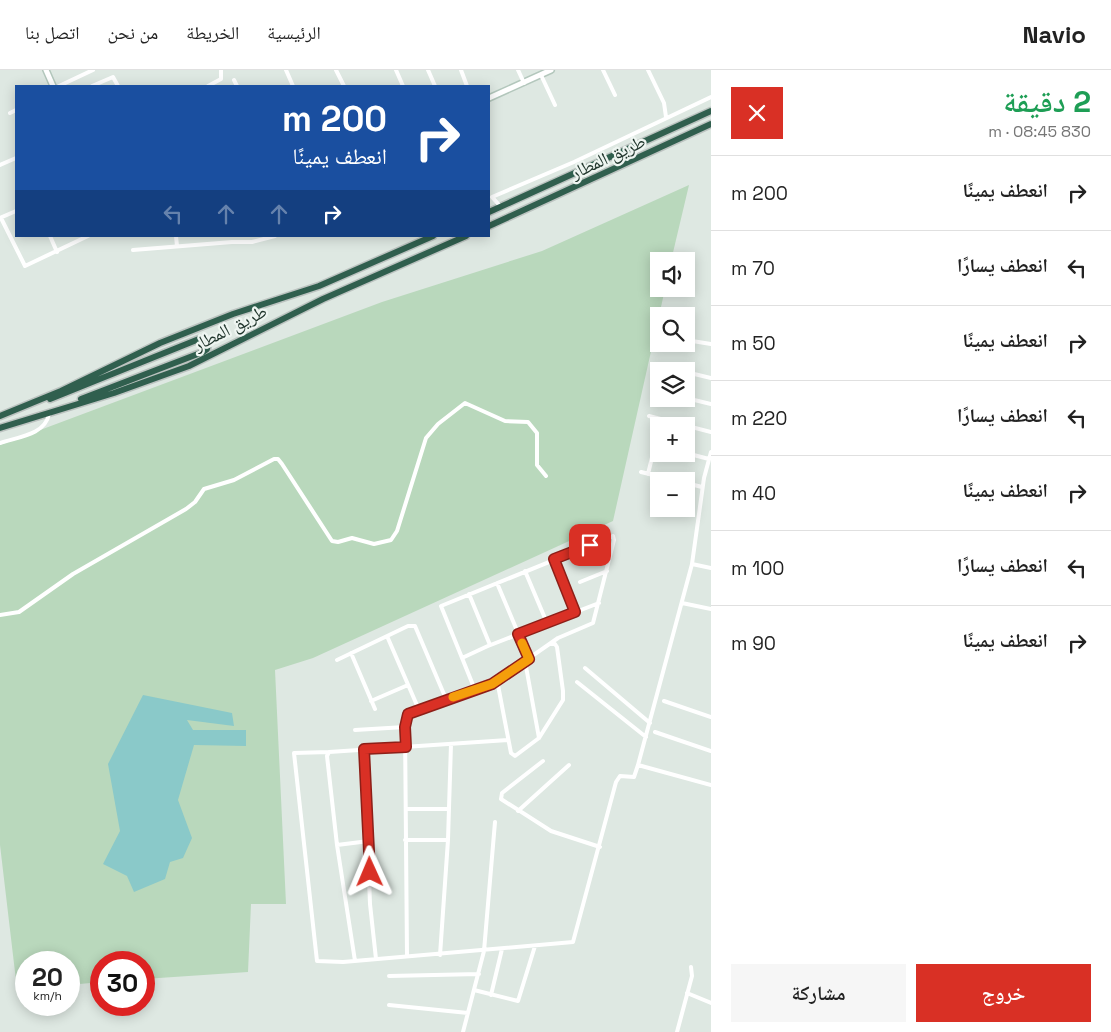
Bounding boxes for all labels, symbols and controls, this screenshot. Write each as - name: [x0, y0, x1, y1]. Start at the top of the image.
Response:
- text: Navio: [1022, 19, 1086, 50]
- text: اتصل بنا: [25, 21, 80, 44]
- text: من نحن: [108, 21, 158, 44]
- text: الخريطة: [186, 21, 239, 44]
- text: الرئيسية: [267, 21, 321, 44]
- text: 2 دقيقة: [1003, 82, 1091, 121]
- button: close: [731, 87, 783, 139]
- text: 200 m: [282, 97, 387, 141]
- icon: right: [405, 105, 470, 170]
- text: 830 m · 08:45: [988, 121, 1091, 142]
- street label: طريق المطار: [566, 129, 649, 184]
- text: انعطف يمينًا: [293, 142, 387, 170]
- text: انعطف يمينًا: [963, 178, 1048, 203]
- icon: right: [1063, 179, 1091, 207]
- text: 200 m: [731, 181, 788, 206]
- icon: left: [159, 200, 187, 228]
- icon: ahead: [212, 200, 240, 228]
- icon: ahead: [265, 200, 293, 228]
- icon: right: [318, 200, 346, 228]
- map controls: [650, 252, 695, 517]
- button: sound: [650, 252, 695, 297]
- text: انعطف يسارًا: [957, 253, 1048, 278]
- icon: left: [1063, 254, 1091, 282]
- text: 70 m: [731, 256, 775, 281]
- street label: طريق المطار: [188, 299, 271, 356]
- button: search: [650, 307, 695, 352]
- text: انعطف يمينًا: [963, 328, 1048, 353]
- icon: right: [1063, 329, 1091, 357]
- text: 50 m: [731, 331, 776, 356]
- button: layers: [650, 362, 695, 407]
- text: انعطف يسارًا: [957, 403, 1048, 428]
- icon: left: [1063, 404, 1091, 432]
- text: 220 m: [731, 406, 787, 431]
- button: +: [650, 417, 695, 462]
- button: −: [650, 472, 695, 517]
- text: انعطف يمينًا: [963, 478, 1048, 503]
- icon: right: [1063, 479, 1091, 507]
- text: 40 m: [731, 481, 776, 506]
- pin: [569, 524, 611, 566]
- icon: arrive: [576, 531, 604, 559]
- text: انعطف يسارًا: [957, 553, 1048, 578]
- icon: left: [1063, 554, 1091, 582]
- text: 100 m: [731, 556, 785, 581]
- text: انعطف يمينًا: [963, 628, 1048, 653]
- icon: right: [1063, 629, 1091, 657]
- text: 90 m: [731, 631, 776, 656]
- position arrow: [343, 845, 395, 897]
- speed limit sign: 30: [90, 951, 155, 1016]
- text: 20: [32, 961, 63, 993]
- button: مشاركة: [731, 964, 906, 1022]
- button: خروج: [916, 964, 1091, 1022]
- text: km/h: [33, 988, 62, 1004]

